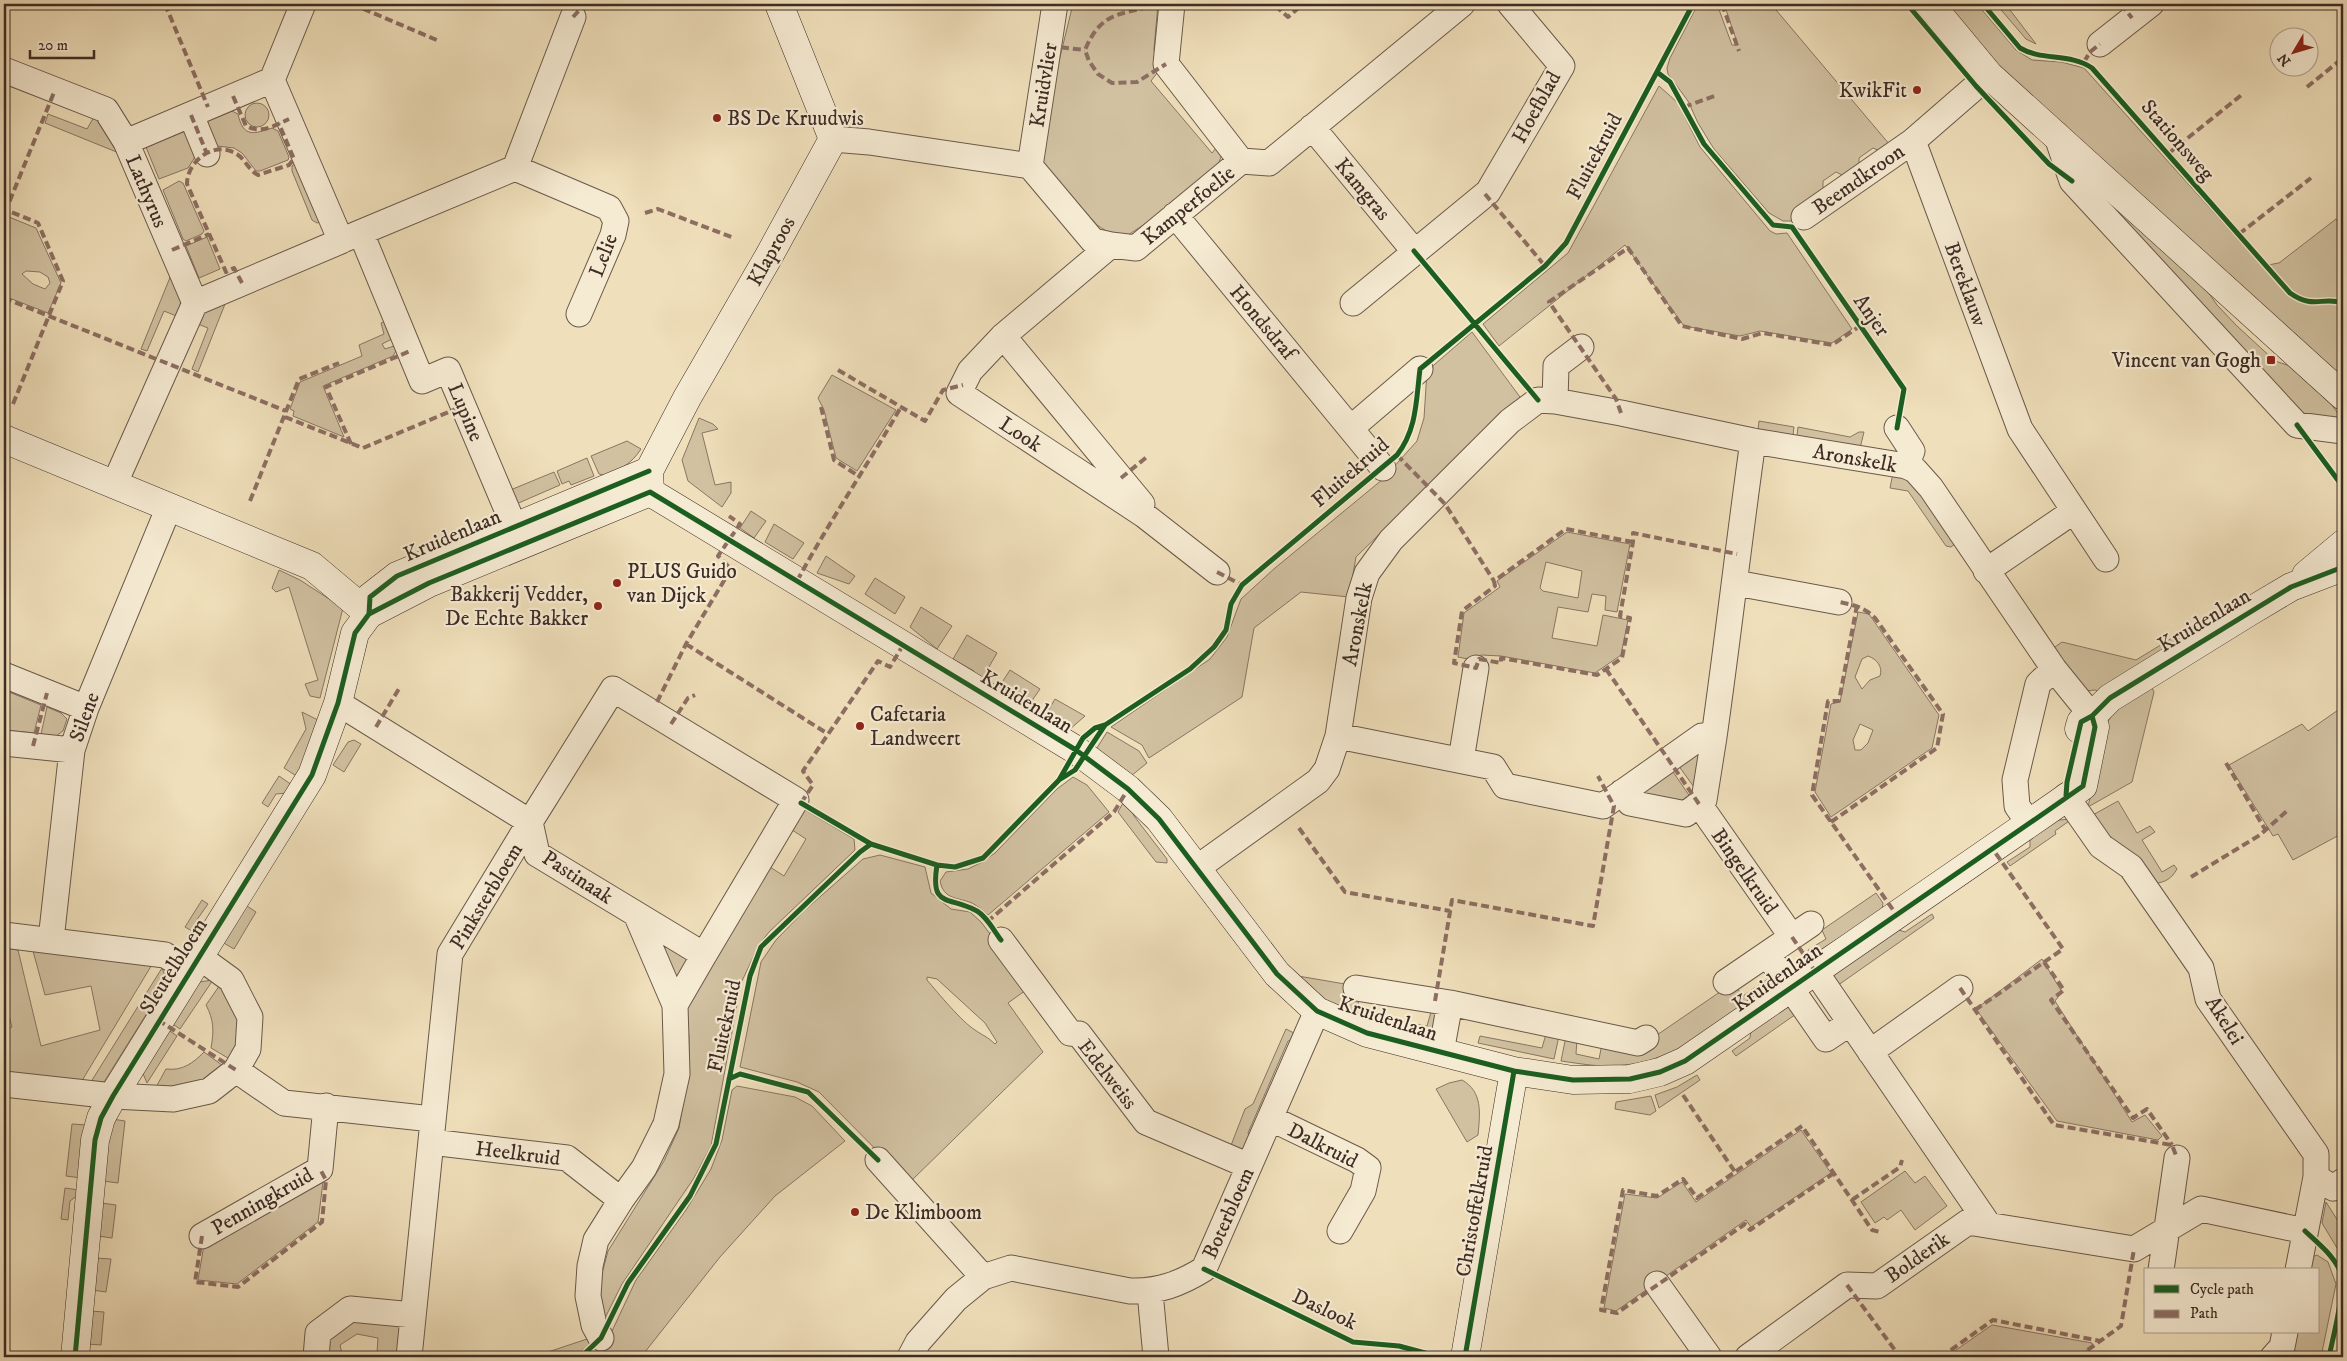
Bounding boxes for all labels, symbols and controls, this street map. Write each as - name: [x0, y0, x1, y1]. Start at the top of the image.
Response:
- scale bar: [30, 28, 94, 60]
- north arrow: [2270, 28, 2320, 78]
- text: 20 m: [38, 36, 68, 55]
- street label: Kruidvlier: [1024, 41, 1064, 129]
- text: N: [2274, 49, 2295, 69]
- street label: Hoefblad: [1507, 66, 1567, 148]
- place label: KwikFit: [1839, 78, 1907, 104]
- marker: KwikFit: [1911, 84, 1923, 96]
- street label: Stationsweg: [2135, 95, 2220, 187]
- place label: BS De Kruudwis: [727, 106, 864, 132]
- street label: Fluitekruid: [1561, 108, 1629, 204]
- marker: BS De Kruudwis: [711, 112, 723, 124]
- street label: Beemdkroon: [1807, 139, 1910, 221]
- street label: Lathyrus: [119, 151, 173, 232]
- street label: Kamgras: [1329, 153, 1396, 226]
- street label: Kamperfoelie: [1137, 160, 1241, 251]
- street label: Klaproos: [742, 212, 802, 291]
- street label: Lelie: [584, 230, 624, 281]
- street label: Bereklauw: [1938, 239, 1992, 331]
- street label: Hondsdraf: [1223, 280, 1303, 368]
- street label: Anjer: [1847, 289, 1895, 342]
- place label: Vincent van Gogh: [2111, 348, 2261, 374]
- marker: Vincent van Gogh: [2265, 354, 2277, 366]
- street label: Lupine: [441, 379, 489, 446]
- street label: Look: [994, 411, 1047, 459]
- street label: Fluitekruid: [1307, 432, 1395, 513]
- street label: Aronskelk: [1811, 439, 1900, 479]
- street label: Kruidenlaan: [400, 504, 505, 568]
- place label: PLUS Guido van Dijck: [626, 559, 737, 609]
- marker: PLUS Guido van Dijck: [611, 577, 623, 589]
- street label: Aronskelk: [1337, 579, 1379, 668]
- place label: Bakkerij Vedder, De Echte Bakker: [445, 582, 588, 632]
- street label: Kruidenlaan: [2154, 583, 2256, 659]
- marker: Bakkerij Vedder, De Echte Bakker: [592, 600, 604, 612]
- street label: Kruidenlaan: [975, 664, 1078, 740]
- street label: Silene: [64, 689, 106, 746]
- place label: Cafetaria Landweert: [870, 702, 961, 752]
- marker: Cafetaria Landweert: [854, 720, 866, 732]
- street label: Bingelkruid: [1705, 824, 1784, 920]
- street label: Pinksterbloem: [445, 838, 529, 955]
- street label: Pastinaak: [537, 845, 618, 911]
- street label: Sleutelbloem: [134, 913, 214, 1019]
- street label: Kruidenlaan: [1728, 938, 1827, 1018]
- street label: Fluitekruid: [702, 977, 748, 1075]
- street label: Kruidenlaan: [1335, 991, 1441, 1047]
- street label: Akelei: [2199, 991, 2249, 1050]
- street label: Edelweiss: [1072, 1034, 1143, 1115]
- street label: Dalkruid: [1283, 1117, 1362, 1175]
- street label: Heelkruid: [474, 1136, 562, 1172]
- street label: Christoffelkruid: [1451, 1143, 1499, 1279]
- street label: Penningkruid: [207, 1162, 319, 1241]
- street label: Boterbloem: [1197, 1163, 1261, 1263]
- place label: De Klimboom: [865, 1200, 982, 1226]
- marker: De Klimboom: [849, 1206, 861, 1218]
- street label: Bolderik: [1880, 1226, 1955, 1289]
- legend: [2144, 1268, 2320, 1334]
- text: Cycle path: [2190, 1280, 2254, 1299]
- street label: Daslook: [1288, 1284, 1362, 1336]
- text: Path: [2190, 1304, 2218, 1323]

